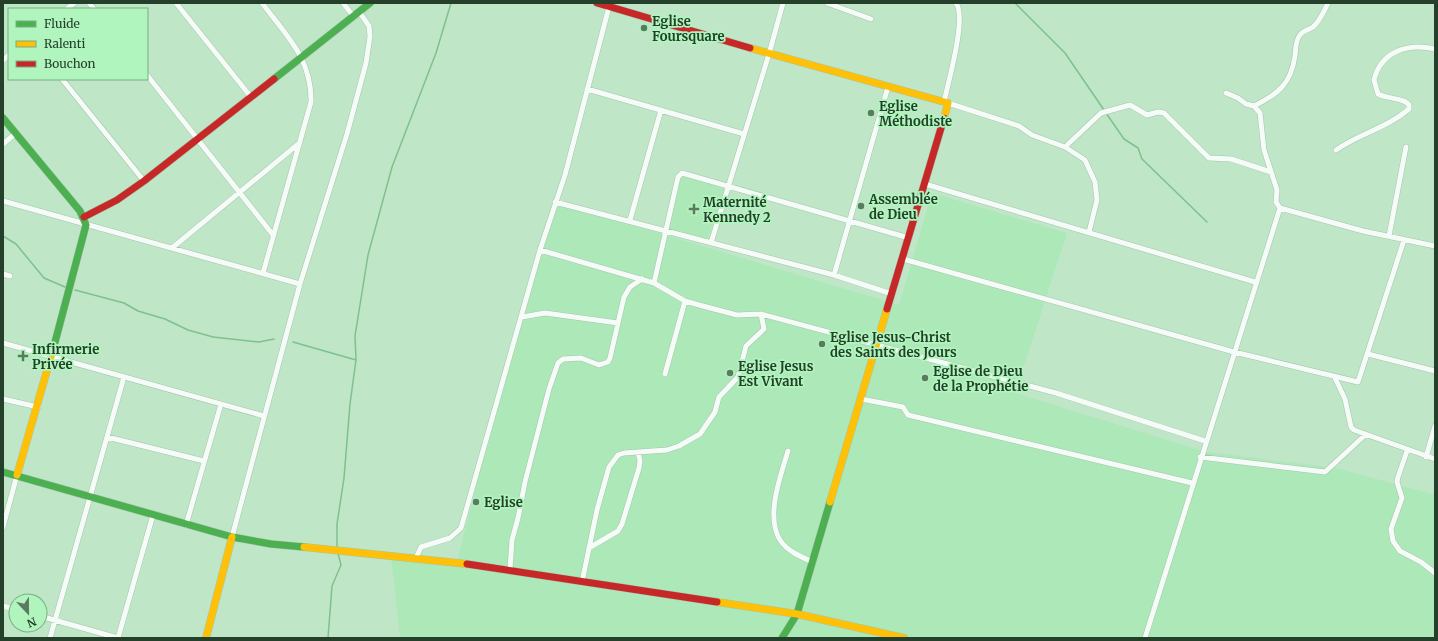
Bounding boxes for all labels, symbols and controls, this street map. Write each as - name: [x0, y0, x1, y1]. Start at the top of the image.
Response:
- legend: [8, 8, 148, 80]
- place label: Eglise Foursquare: [652, 13, 725, 45]
- text: Fluide: [44, 16, 80, 31]
- marker: Eglise Foursquare: [639, 23, 649, 33]
- text: Ralenti: [44, 36, 85, 51]
- text: Bouchon: [44, 56, 96, 71]
- place label: Eglise Méthodiste: [879, 98, 952, 130]
- marker: Eglise Méthodiste: [866, 108, 876, 118]
- place label: Assemblée de Dieu: [868, 191, 938, 223]
- place label: Maternité Kennedy 2: [703, 194, 771, 226]
- marker: Assemblée de Dieu: [856, 201, 866, 211]
- marker: Maternité Kennedy 2: [688, 203, 700, 215]
- place label: Eglise Jesus-Christ des Saints des Jours: [830, 329, 957, 361]
- marker: Eglise Jesus-Christ des Saints des Jours: [817, 339, 827, 349]
- place label: Infirmerie Privée: [32, 341, 99, 373]
- marker: Infirmerie Privée: [17, 350, 29, 362]
- place label: Eglise Jesus Est Vivant: [738, 358, 814, 390]
- place label: Eglise de Dieu de la Prophétie: [933, 363, 1028, 395]
- marker: Eglise Jesus Est Vivant: [725, 368, 735, 378]
- marker: Eglise de Dieu de la Prophétie: [920, 373, 930, 383]
- place label: Eglise: [484, 494, 523, 511]
- marker: Eglise: [471, 497, 481, 507]
- north arrow: [8, 593, 48, 633]
- text: N: [25, 614, 38, 631]

